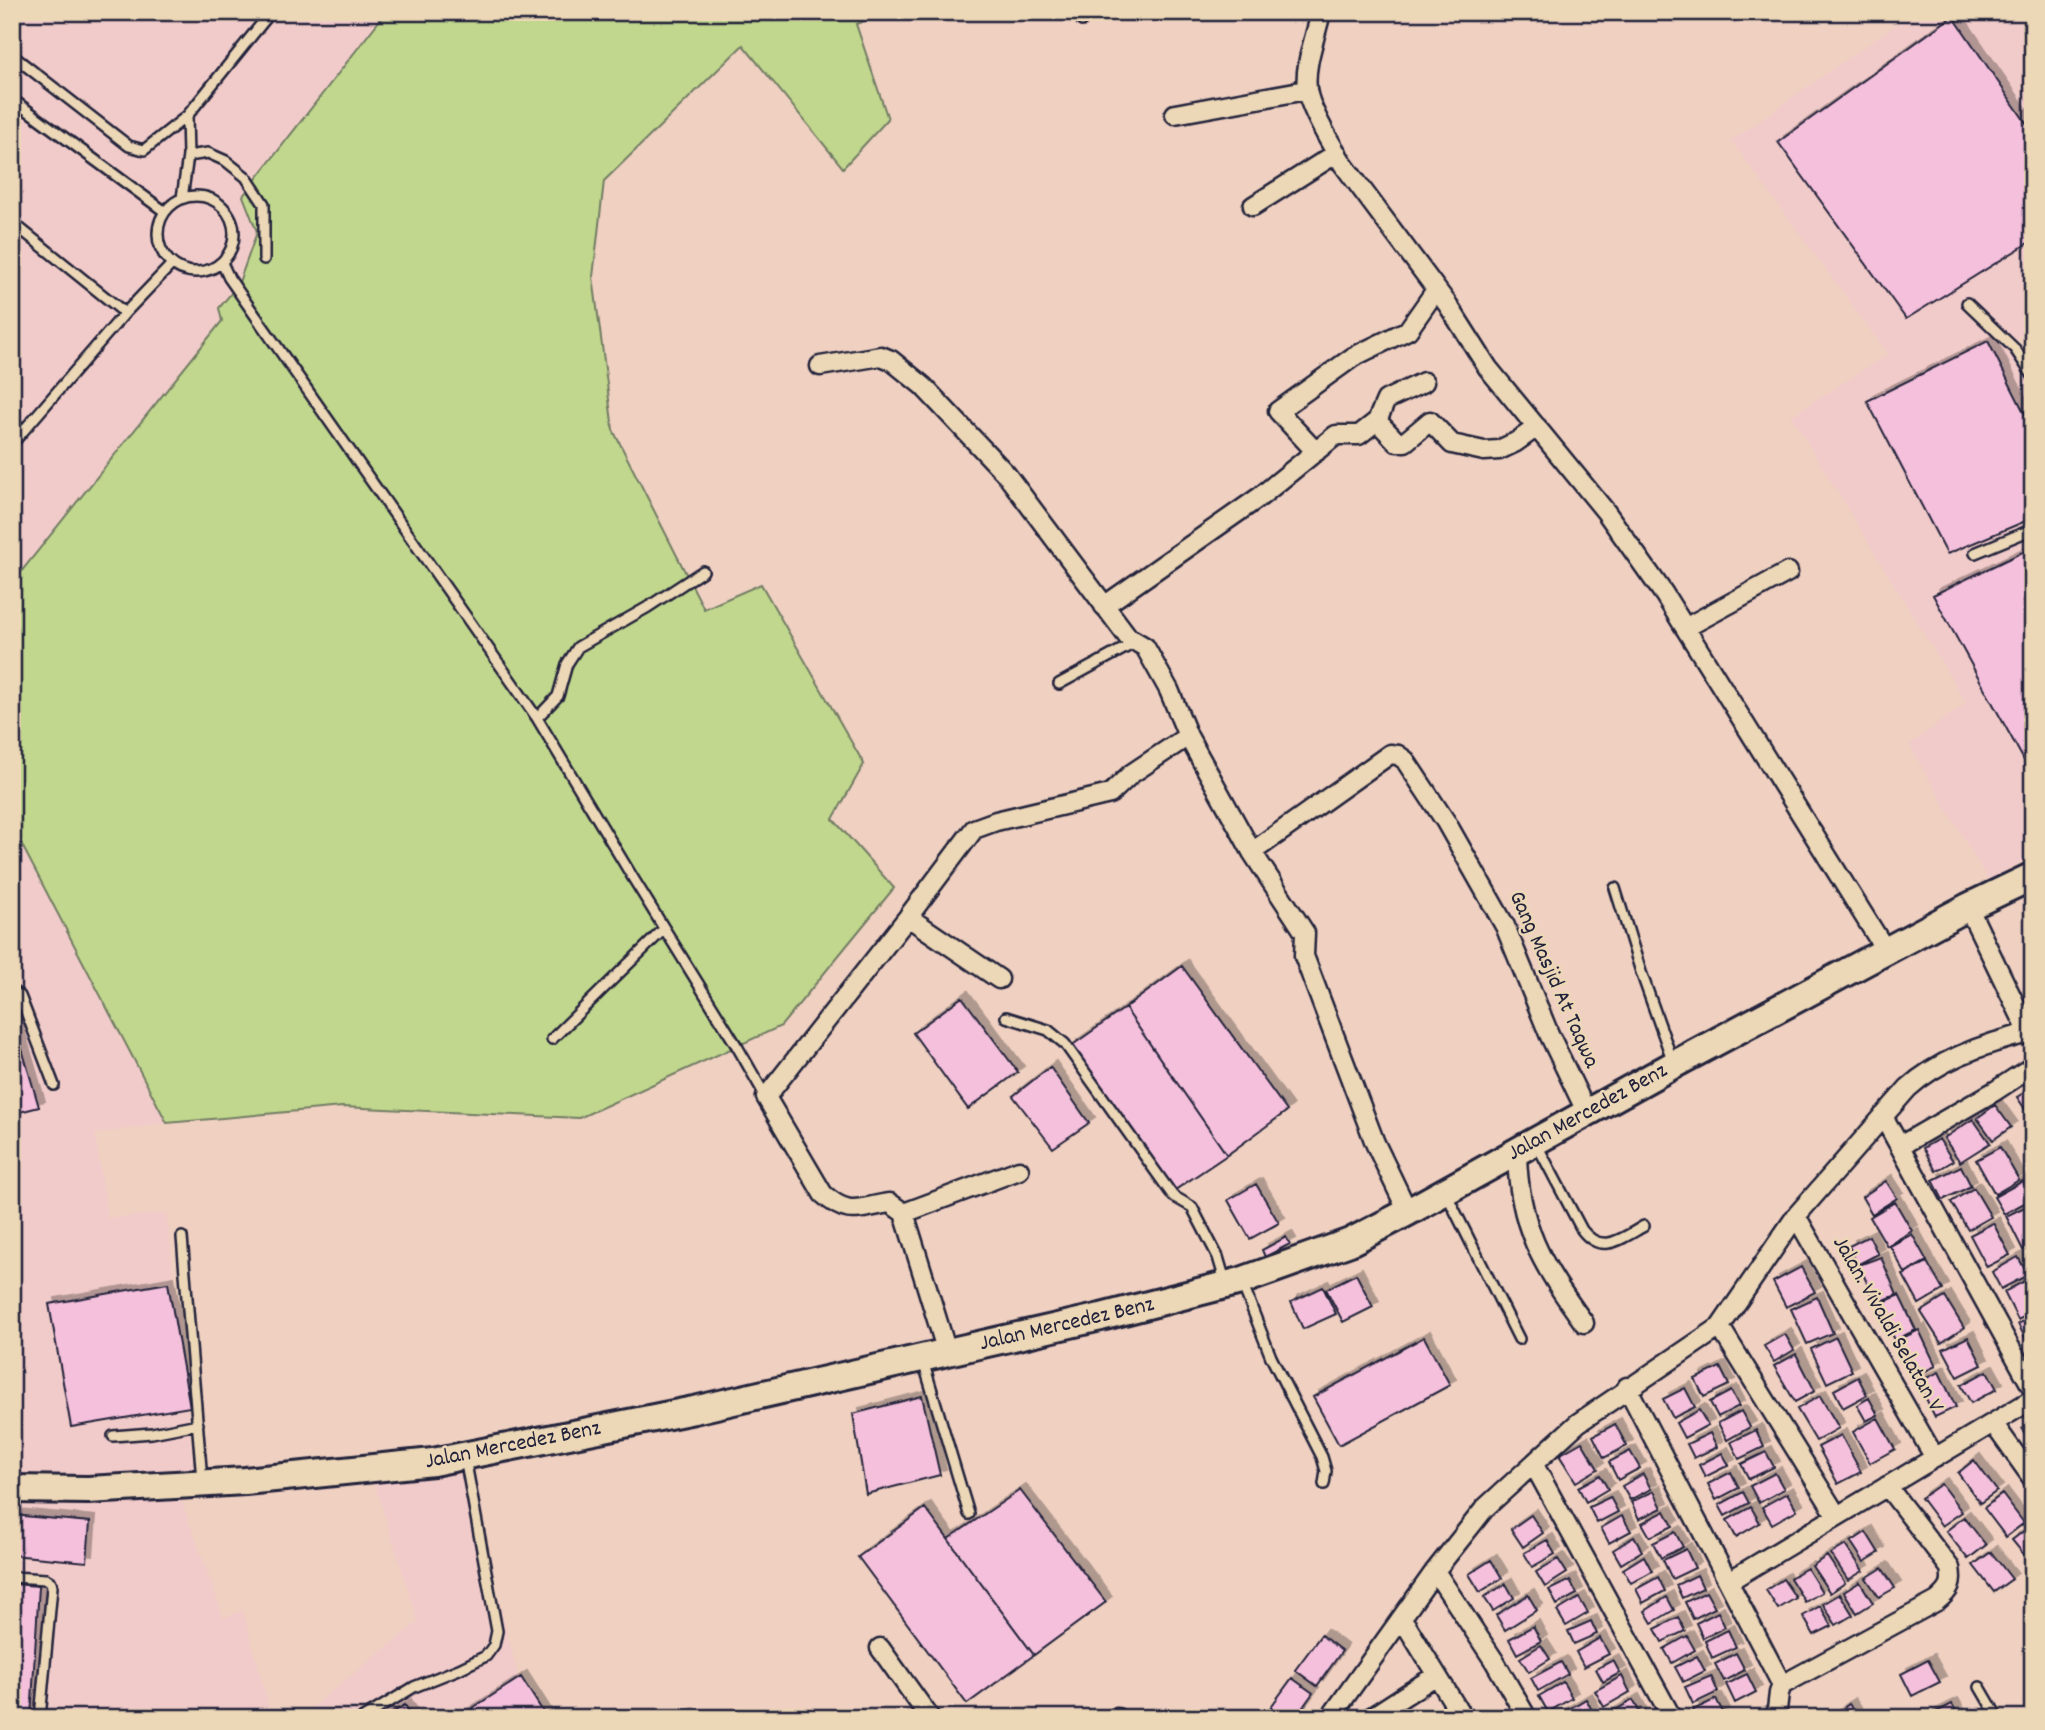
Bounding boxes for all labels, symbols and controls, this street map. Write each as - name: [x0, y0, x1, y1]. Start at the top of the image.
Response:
- street label: Gang Masjid At Taqwa: [1499, 886, 1607, 1075]
- street label: Jalan Mercedez Benz: [1502, 1055, 1674, 1171]
- street label: Jalan. Vivaldi Selatan V: [1823, 1230, 1951, 1420]
- street label: Jalan Mercedez Benz: [977, 1289, 1158, 1361]
- street label: Jalan Mercedez Benz: [422, 1413, 604, 1479]

